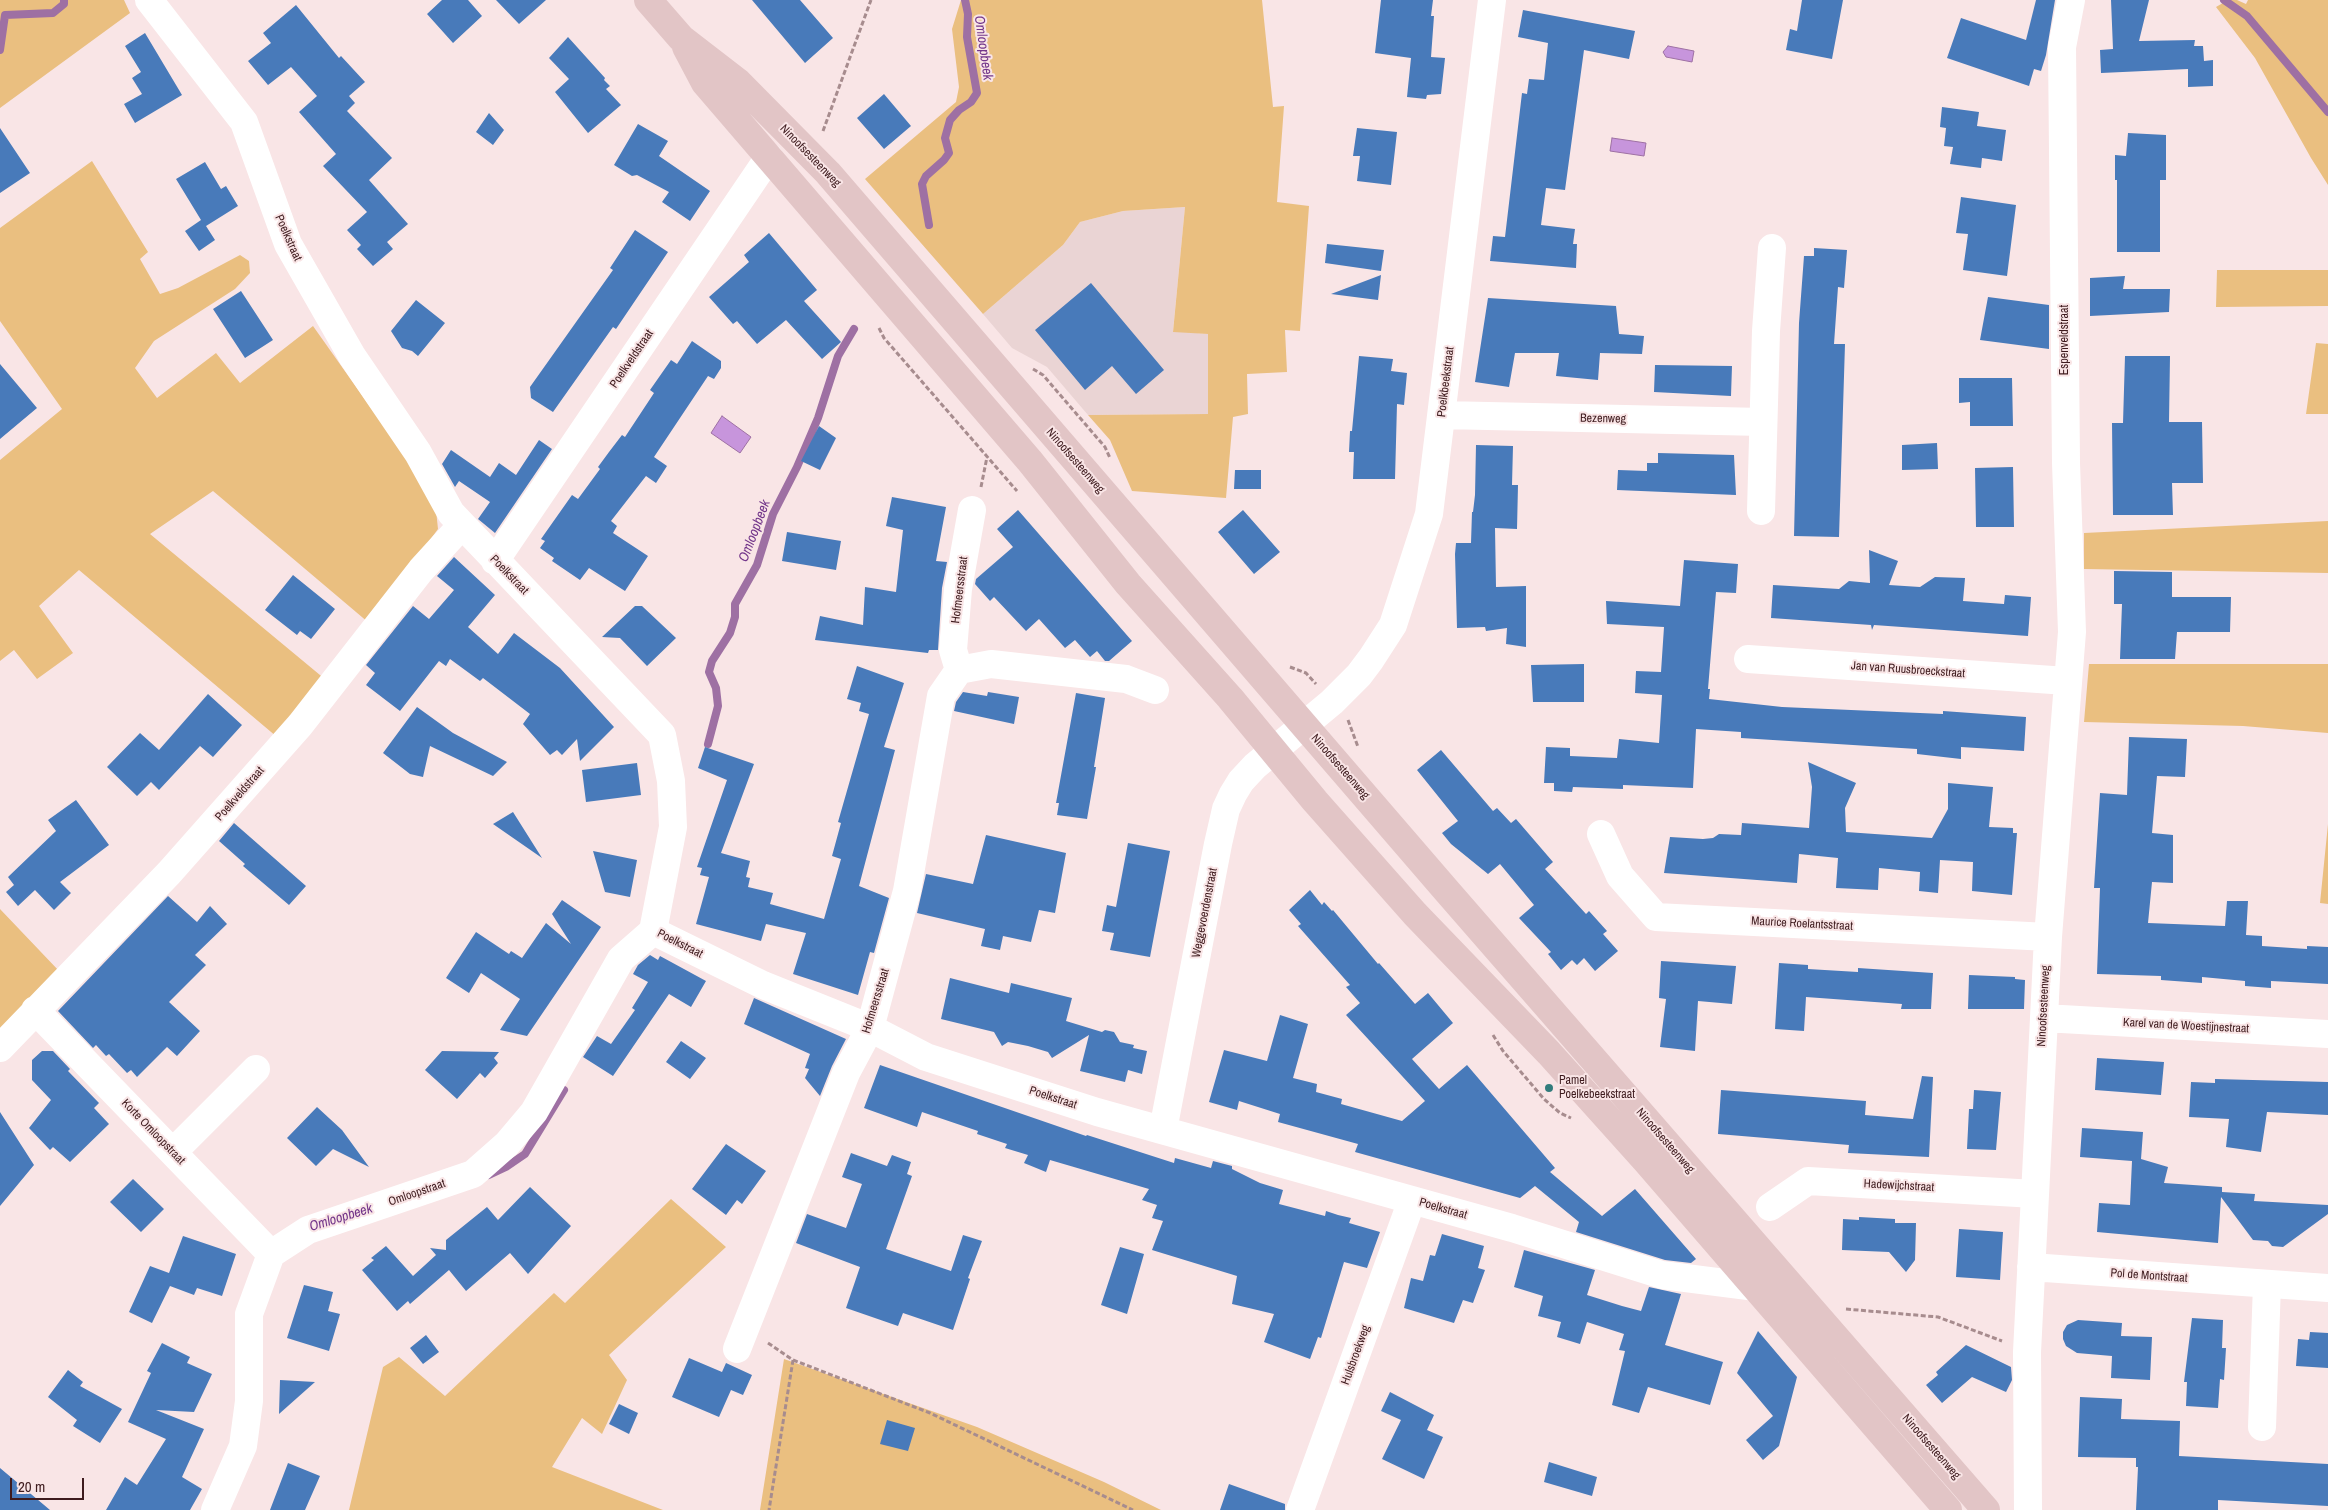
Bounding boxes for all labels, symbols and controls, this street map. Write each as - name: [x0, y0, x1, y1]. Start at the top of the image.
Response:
- water label: Omloopbeek: [970, 15, 996, 81]
- street label: Ninoofsesteenweg: [777, 122, 843, 190]
- street label: Poelkstraat: [271, 213, 305, 263]
- street label: Espenveldstraat: [2058, 305, 2072, 375]
- street label: Poelkveldstraat: [607, 327, 657, 391]
- street label: Poelkbeekstraat: [1435, 346, 1457, 418]
- street label: Bezenweg: [1580, 411, 1626, 427]
- street label: Ninoofsesteenweg: [1043, 426, 1107, 496]
- water label: Omloopbeek: [735, 498, 775, 564]
- street label: Poelkstraat: [487, 552, 531, 598]
- street label: Hofmeersstraat: [949, 556, 971, 624]
- street label: Jan van Ruusbroeckstraat: [1850, 659, 1966, 681]
- street label: Ninoofsesteenweg: [1308, 732, 1372, 802]
- street label: Poelkveldstraat: [212, 764, 268, 824]
- street label: Weggevoerdenstraat: [1189, 867, 1221, 959]
- street label: Maurice Roelantsstraat: [1751, 914, 1853, 934]
- street label: Poelkstraat: [655, 926, 705, 962]
- street label: Ninoofsesteenweg: [2035, 965, 2053, 1047]
- street label: Hofmeersstraat: [859, 967, 893, 1035]
- street label: Karel van de Woestijnestraat: [2123, 1016, 2249, 1036]
- place label: Pamel Poelkebeekstraat: [1559, 1074, 1635, 1102]
- marker: Pamel Poelkebeekstraat: [1543, 1082, 1555, 1094]
- street label: Poelkstraat: [1027, 1084, 1079, 1112]
- street label: Korte Omloopstraat: [118, 1096, 188, 1168]
- street label: Ninoofsesteenweg: [1633, 1106, 1697, 1176]
- street label: Omloopstraat: [387, 1177, 447, 1209]
- street label: Hadewijchstraat: [1863, 1177, 1935, 1195]
- street label: Poelkstraat: [1417, 1195, 1469, 1223]
- water label: Omloopbeek: [307, 1200, 375, 1236]
- street label: Pol de Montstraat: [2110, 1266, 2188, 1286]
- street label: Hulsbroekweg: [1339, 1323, 1373, 1387]
- street label: Ninoofsesteenweg: [1899, 1412, 1963, 1482]
- scale bar: [12, 1468, 86, 1500]
- text: 20 m: [18, 1476, 45, 1497]

